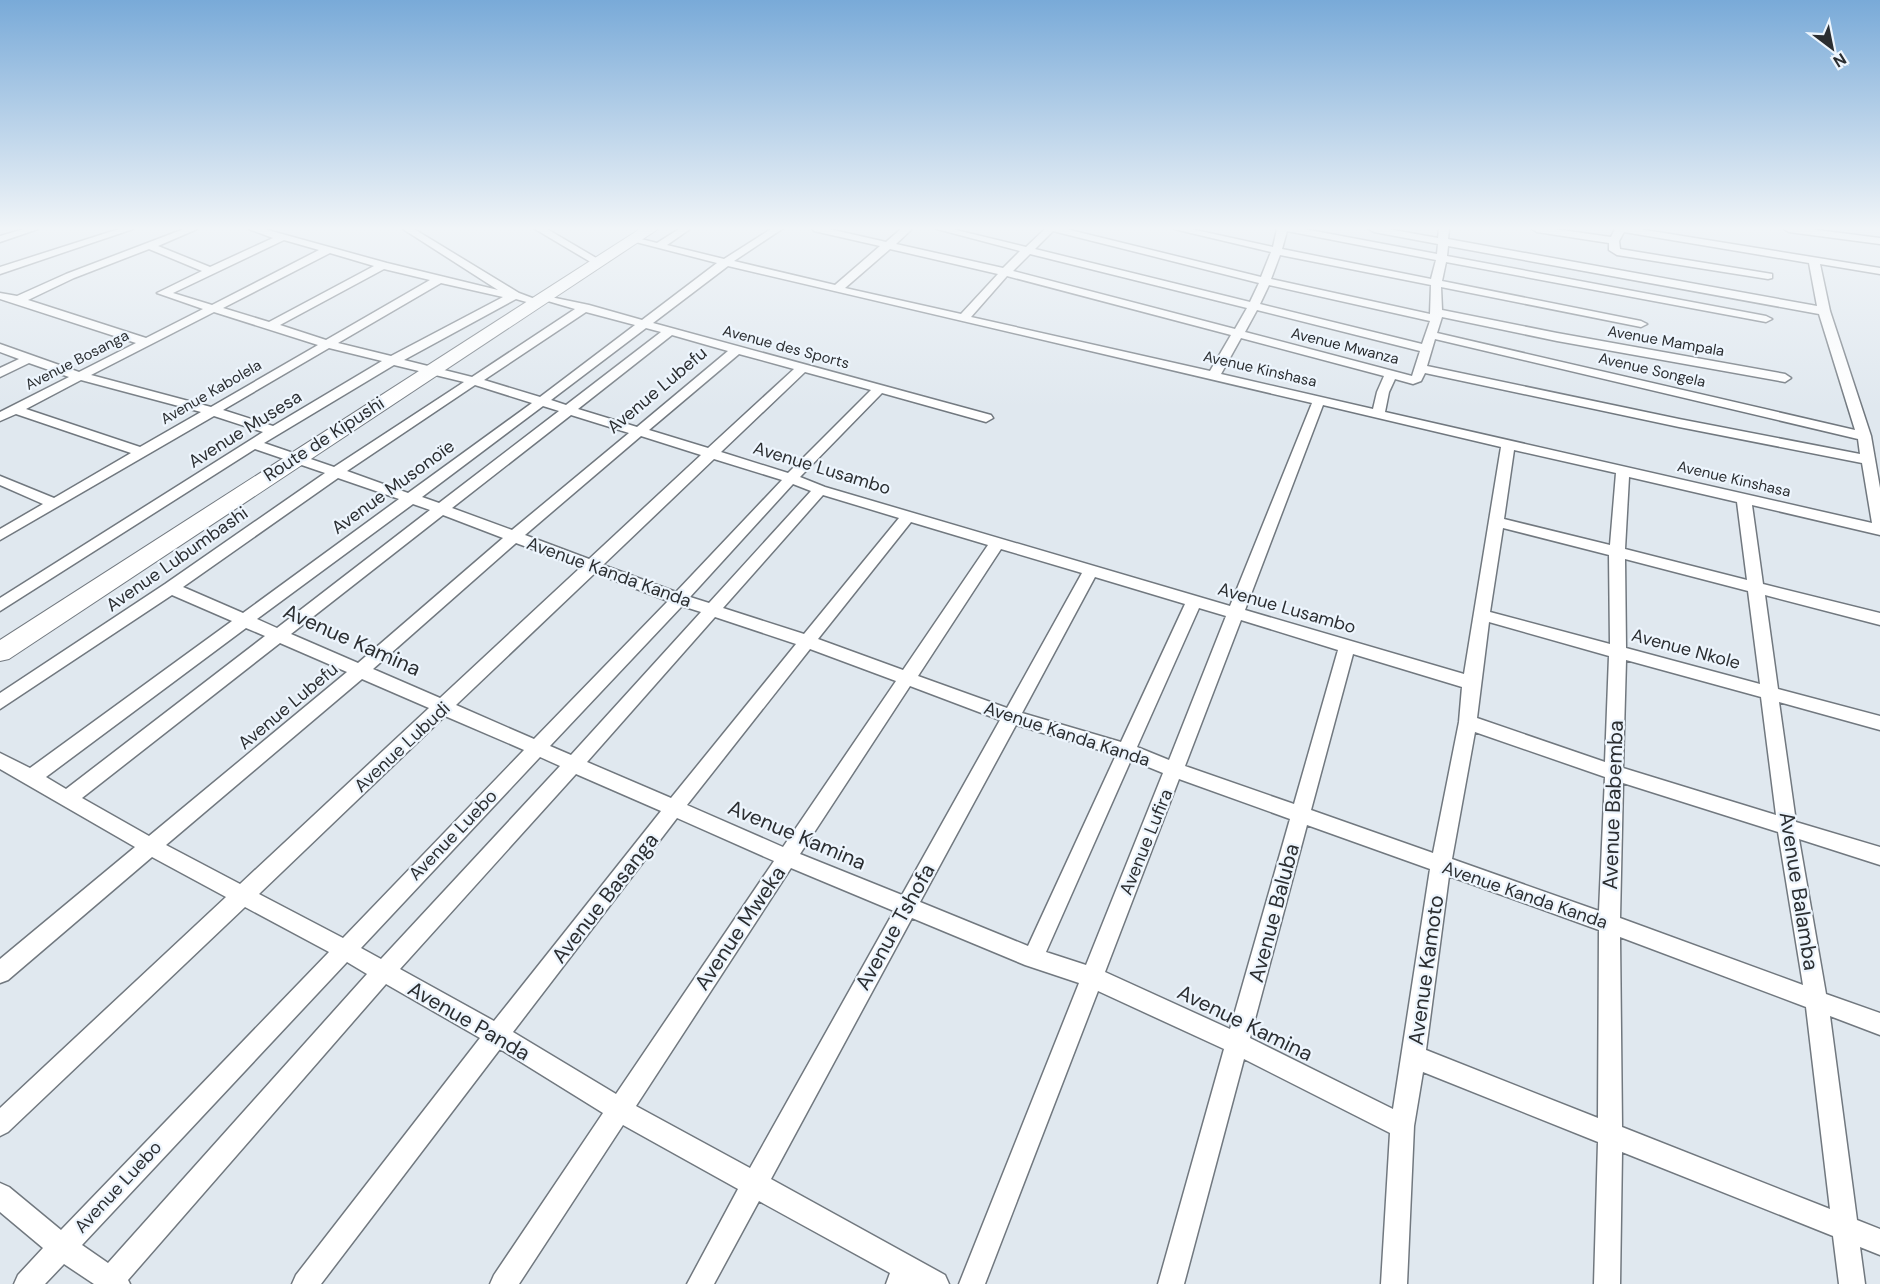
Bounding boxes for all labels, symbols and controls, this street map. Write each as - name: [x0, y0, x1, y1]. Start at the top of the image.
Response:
- north arrow: [1802, 18, 1862, 78]
- text: N: [1829, 48, 1850, 72]
- street label: Avenue des Sports: [720, 320, 852, 374]
- street label: Avenue Mampala: [1606, 321, 1726, 361]
- street label: Avenue Mwanza: [1289, 323, 1401, 369]
- street label: Avenue Bosanga: [22, 325, 132, 395]
- street label: Avenue Lubefu: [602, 341, 712, 439]
- street label: Avenue Kinshasa: [1201, 346, 1319, 392]
- street label: Avenue Songela: [1597, 348, 1707, 392]
- street label: Avenue Kabolela: [157, 355, 265, 429]
- street label: Avenue Musesa: [184, 385, 306, 473]
- street label: Route de Kipushi: [259, 391, 389, 487]
- street label: Avenue Musonoïe: [327, 434, 459, 540]
- street label: Avenue Lusambo: [750, 436, 894, 500]
- street label: Avenue Kinshasa: [1675, 456, 1793, 502]
- street label: Avenue Lubumbashi: [101, 501, 253, 617]
- street label: Avenue Kanda Kanda: [523, 531, 695, 613]
- street label: Avenue Lusambo: [1215, 577, 1359, 639]
- street label: Avenue Kamina: [279, 597, 425, 683]
- street label: Avenue Nkole: [1629, 623, 1743, 675]
- street label: Avenue Lubefu: [233, 657, 343, 755]
- street label: Avenue Lubudi: [349, 696, 455, 798]
- street label: Avenue Kanda Kanda: [981, 696, 1153, 772]
- street label: Avenue Babemba: [1596, 720, 1630, 890]
- street label: Avenue Luebo: [403, 784, 503, 886]
- street label: Avenue Lufira: [1114, 785, 1178, 899]
- street label: Avenue Kamina: [724, 793, 870, 877]
- street label: Avenue Balamba: [1773, 810, 1825, 972]
- street label: Avenue Basanga: [545, 827, 665, 969]
- street label: Avenue Baluba: [1242, 841, 1306, 985]
- street label: Avenue Kanda Kanda: [1439, 855, 1611, 935]
- street label: Avenue Tshofa: [849, 859, 941, 995]
- street label: Avenue Mweka: [688, 860, 792, 996]
- street label: Avenue Kamoto: [1402, 893, 1450, 1047]
- street label: Avenue Panda: [403, 975, 535, 1067]
- street label: Avenue Kamina: [1173, 978, 1317, 1068]
- street label: Avenue Luebo: [69, 1136, 167, 1238]

